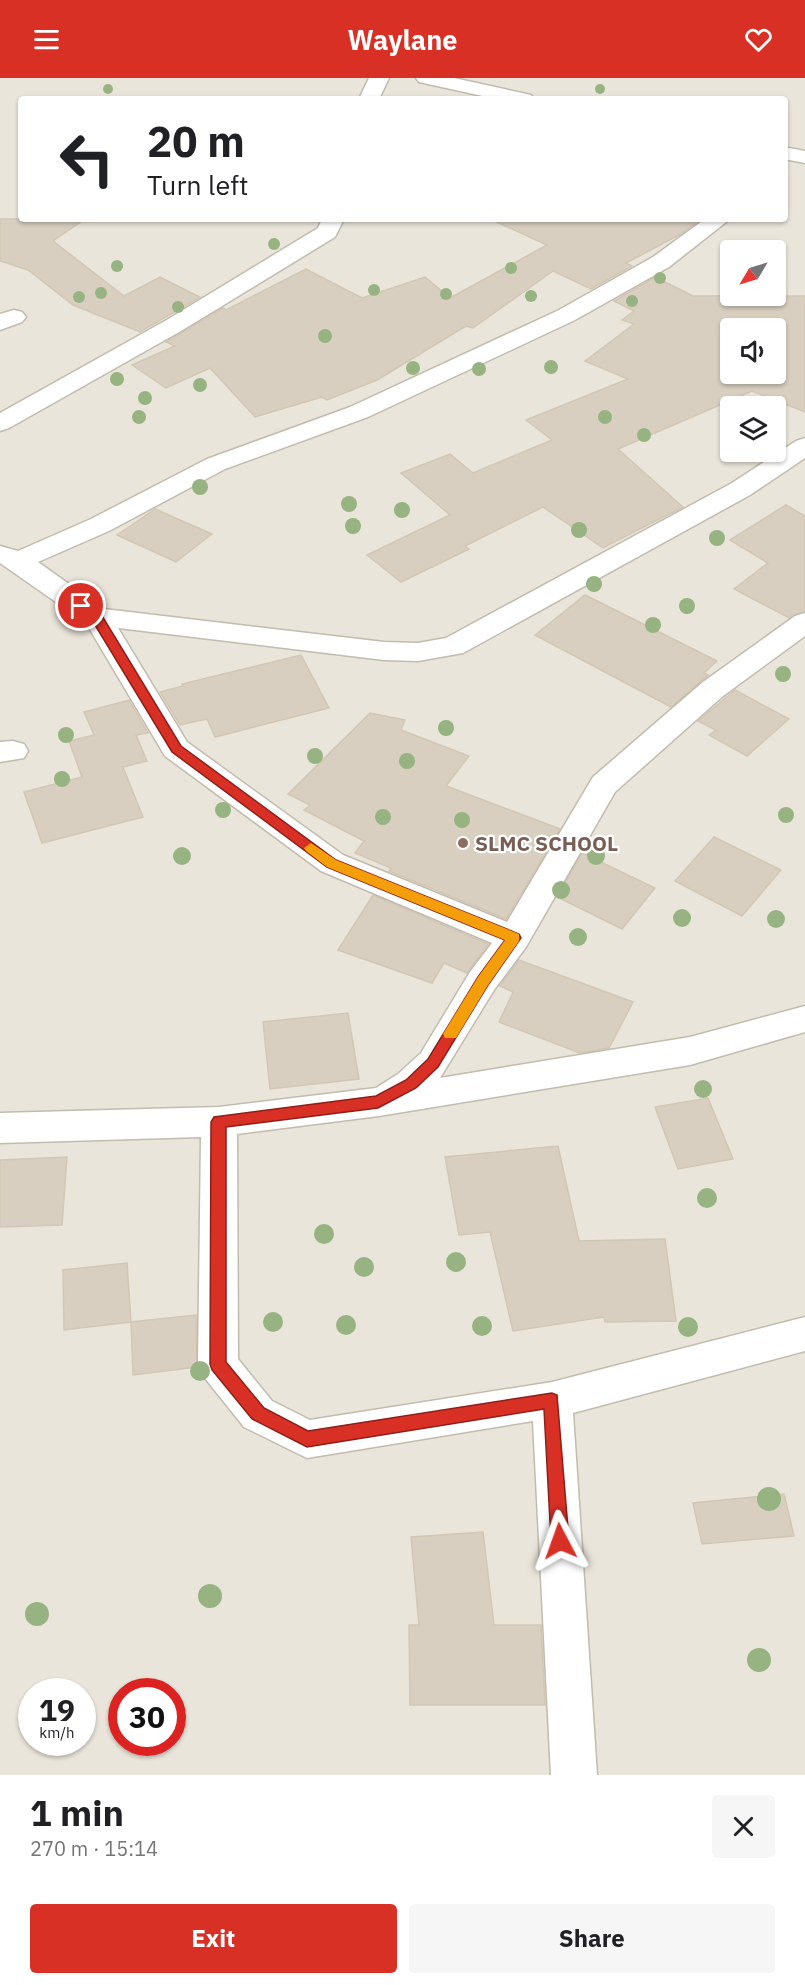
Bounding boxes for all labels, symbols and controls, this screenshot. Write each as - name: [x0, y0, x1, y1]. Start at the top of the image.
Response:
- text: Waylane: [348, 22, 457, 57]
- icon: menu: [30, 23, 63, 56]
- icon: heart: [742, 23, 775, 56]
- text: 20 m: [147, 114, 245, 169]
- icon: left: [48, 120, 126, 198]
- text: Turn left: [147, 167, 248, 202]
- north arrow: [720, 240, 786, 306]
- map controls: [720, 240, 786, 462]
- button: sound: [720, 318, 786, 384]
- button: layers: [720, 396, 786, 462]
- pin: [55, 580, 106, 631]
- icon: arrive: [64, 589, 97, 622]
- place label: SLMC SCHOOL: [475, 829, 618, 857]
- marker: SLMC SCHOOL: [456, 836, 470, 850]
- position arrow: [528, 1509, 592, 1573]
- speed limit sign: 30: [108, 1678, 186, 1756]
- text: 19: [39, 1690, 75, 1729]
- text: km/h: [39, 1723, 75, 1742]
- text: 1 min: [30, 1789, 124, 1836]
- button: close: [712, 1795, 775, 1858]
- text: 270 m · 15:14: [30, 1835, 158, 1862]
- button: Exit: [30, 1904, 397, 1973]
- button: Share: [409, 1904, 775, 1973]

